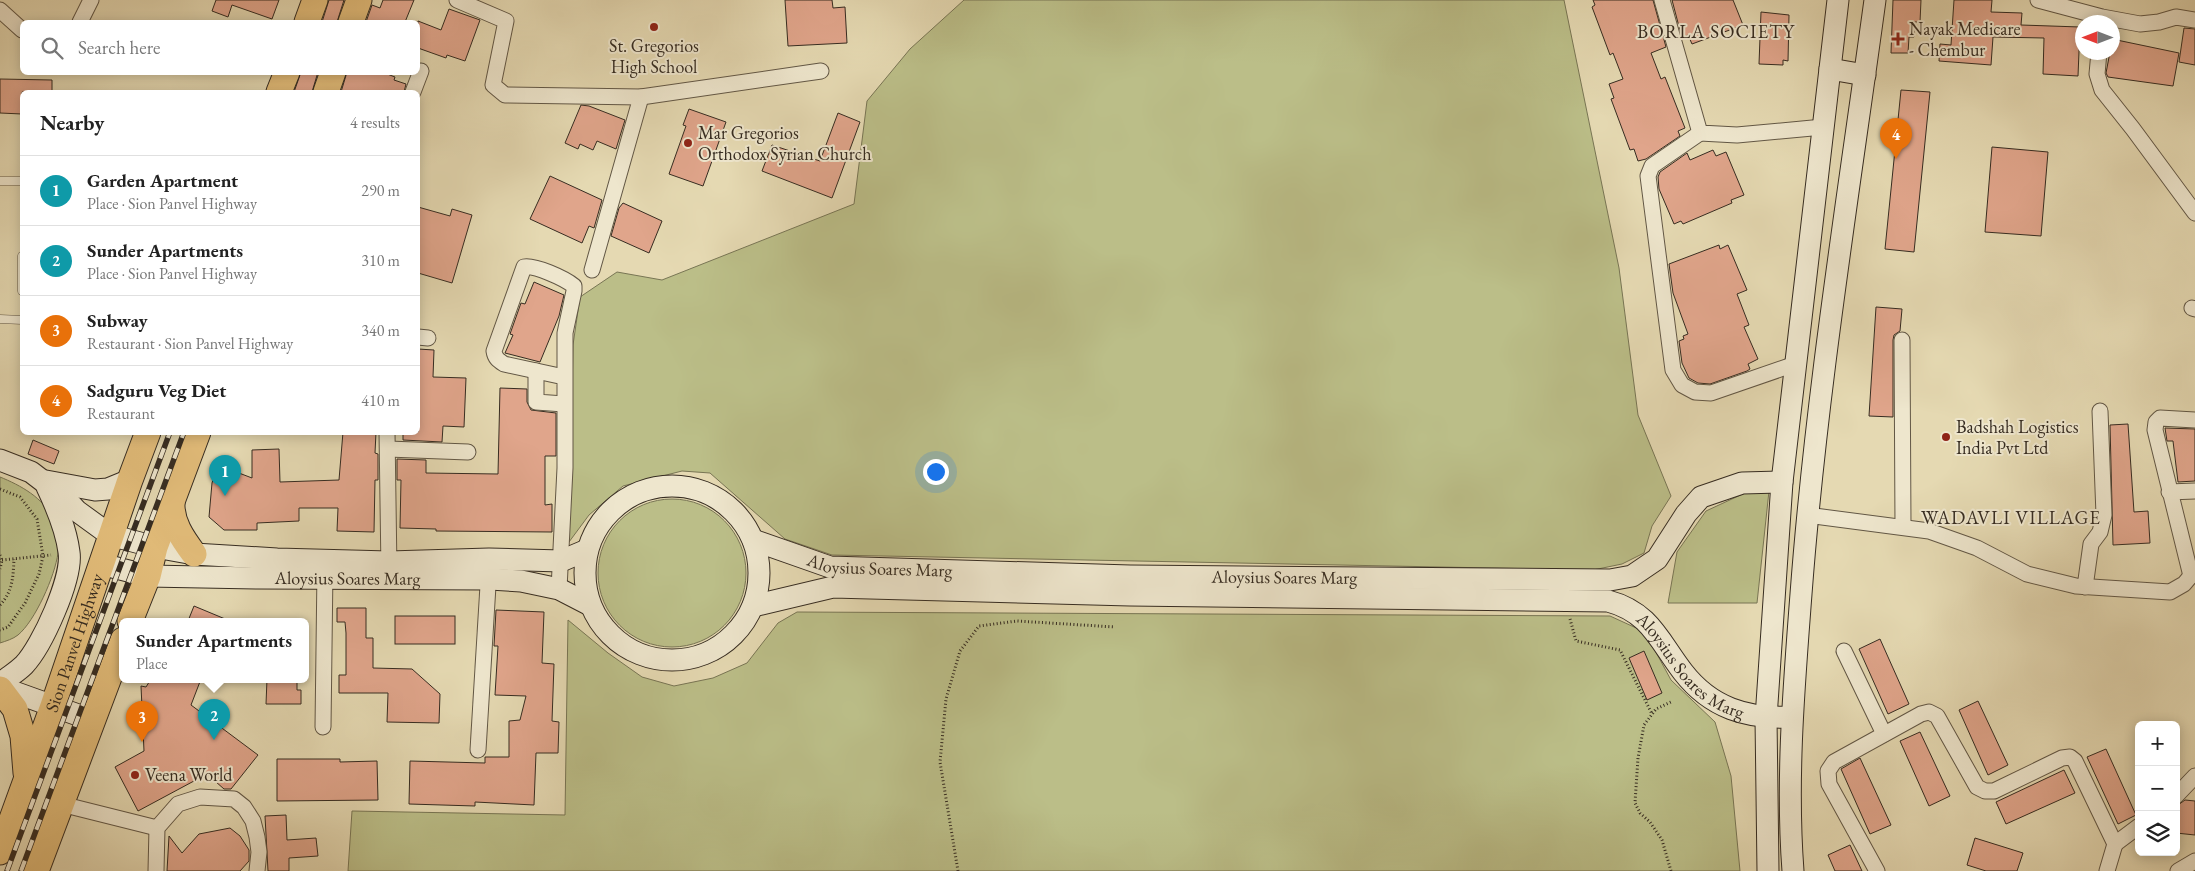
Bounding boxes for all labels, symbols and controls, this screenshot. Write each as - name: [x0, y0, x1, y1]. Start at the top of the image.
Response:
- north arrow: [2075, 15, 2120, 60]
- place label: Nayak Medicare - Chembur: [1909, 17, 2021, 61]
- district label: BORLA SOCIETY: [1637, 19, 1795, 44]
- search box: [20, 20, 420, 75]
- marker: St. Gregorios High School: [648, 21, 660, 33]
- marker: Nayak Medicare - Chembur: [1891, 32, 1905, 46]
- icon: search: [38, 34, 66, 62]
- place label: St. Gregorios High School: [609, 34, 699, 78]
- text: Search here: [78, 35, 160, 60]
- text: Nearby: [40, 109, 104, 136]
- text: 4 results: [350, 112, 400, 133]
- pin: 4: [1880, 118, 1912, 159]
- place label: Mar Gregorios Orthodox Syrian Church: [698, 121, 871, 165]
- marker: Mar Gregorios Orthodox Syrian Church: [682, 137, 694, 149]
- text: Garden Apartment: [87, 168, 238, 193]
- text: 1: [52, 180, 60, 201]
- text: 290 m: [361, 180, 400, 201]
- text: Place · Sion Panvel Highway: [87, 193, 257, 214]
- text: Sunder Apartments: [87, 238, 243, 263]
- text: 2: [52, 250, 60, 271]
- text: 310 m: [361, 250, 400, 271]
- text: Place · Sion Panvel Highway: [87, 263, 257, 284]
- text: Subway: [87, 308, 148, 333]
- text: 3: [52, 320, 60, 341]
- text: 340 m: [361, 320, 400, 341]
- text: Restaurant · Sion Panvel Highway: [87, 333, 293, 354]
- text: Sadguru Veg Diet: [87, 378, 226, 403]
- text: 4: [52, 390, 60, 411]
- text: 410 m: [361, 390, 400, 411]
- text: Restaurant: [87, 403, 155, 424]
- place label: Badshah Logistics India Pvt Ltd: [1956, 415, 2079, 459]
- marker: Badshah Logistics India Pvt Ltd: [1940, 431, 1952, 443]
- pin: 1: [209, 455, 241, 496]
- your location: [923, 459, 949, 485]
- district label: WADAVLI VILLAGE: [1921, 505, 2101, 530]
- street label: Aloysius Soares Marg: [803, 548, 953, 582]
- street label: Aloysius Soares Marg: [1210, 565, 1357, 589]
- street label: Aloysius Soares Marg: [273, 566, 421, 590]
- street label: Sion Panvel Highway: [40, 570, 108, 715]
- street label: Aloysius Soares Marg: [1631, 606, 1747, 723]
- popup: [119, 618, 309, 683]
- text: Sunder Apartments: [136, 628, 292, 653]
- text: Place: [136, 653, 167, 674]
- pin: 2: [198, 699, 230, 740]
- pin: 3: [126, 701, 158, 742]
- map controls: [2135, 721, 2180, 856]
- button: +: [2135, 721, 2180, 766]
- place label: Veena World: [145, 763, 233, 786]
- button: −: [2135, 766, 2180, 811]
- marker: Veena World: [129, 769, 141, 781]
- button: layers: [2135, 811, 2180, 856]

